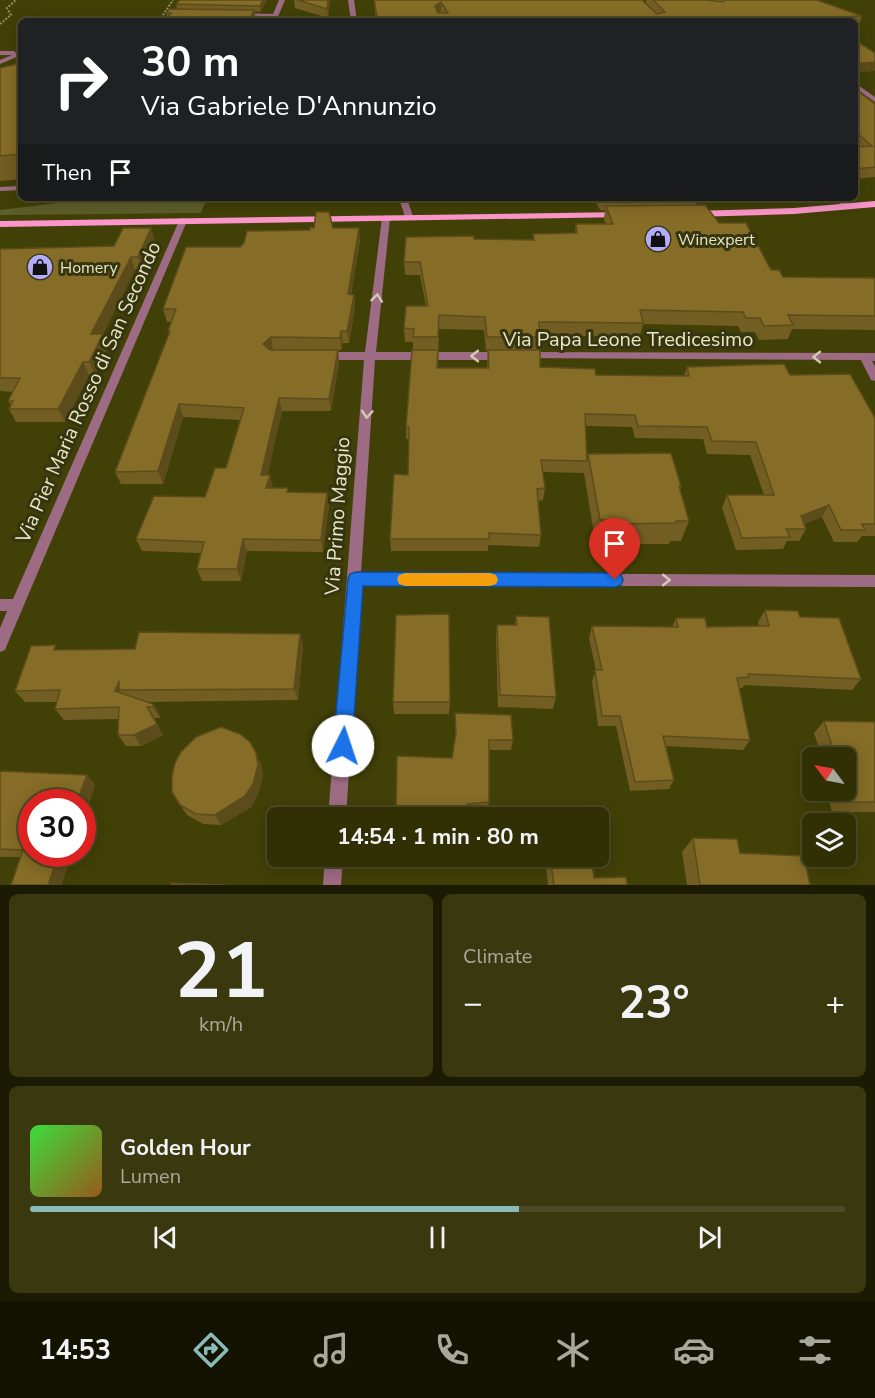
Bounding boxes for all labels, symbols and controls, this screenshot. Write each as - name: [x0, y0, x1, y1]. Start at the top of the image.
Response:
- text: 30 m: [141, 34, 240, 91]
- icon: right: [42, 42, 120, 120]
- text: Via Gabriele D'Annunzio: [141, 88, 437, 125]
- icon: arrive: [104, 156, 137, 189]
- text: Then: [42, 158, 92, 188]
- shop icon: Winexpert: [643, 224, 673, 254]
- place label: Winexpert: [678, 229, 755, 251]
- street label: Via Pier Maria Rosso di San Secondo: [9, 237, 167, 548]
- shop icon: Homery: [25, 252, 55, 282]
- place label: Homery: [60, 257, 118, 279]
- one-way arrow: [370, 293, 383, 303]
- street label: Via Papa Leone Tredicesimo: [502, 326, 753, 353]
- one-way arrow: [470, 350, 479, 362]
- one-way arrow: [812, 351, 821, 363]
- one-way arrow: [360, 410, 373, 419]
- street label: Via Primo Maggio: [318, 436, 357, 597]
- pin: [589, 518, 640, 580]
- icon: arrive: [598, 527, 631, 560]
- one-way arrow: [661, 574, 670, 586]
- position arrow: [311, 714, 375, 778]
- north arrow: [802, 747, 856, 801]
- map controls: [802, 747, 856, 867]
- speed limit sign: 30: [18, 789, 96, 867]
- button: layers: [802, 813, 856, 867]
- text: 14:54 · 1 min · 80 m: [337, 822, 539, 852]
- text: 21: [174, 918, 268, 1025]
- text: Climate: [463, 943, 532, 970]
- text: 23°: [618, 973, 690, 1034]
- text: −: [463, 981, 483, 1026]
- text: +: [825, 981, 845, 1026]
- text: km/h: [199, 1011, 243, 1038]
- text: Golden Hour: [120, 1133, 251, 1163]
- text: Lumen: [120, 1163, 181, 1190]
- icon: previous: [149, 1221, 182, 1254]
- icon: pause: [421, 1221, 454, 1254]
- icon: next: [693, 1221, 726, 1254]
- icon: directions: [190, 1329, 232, 1371]
- icon: music: [310, 1329, 352, 1371]
- icon: phone: [431, 1329, 473, 1371]
- icon: climate: [552, 1329, 594, 1371]
- icon: car: [673, 1329, 715, 1371]
- icon: filters: [794, 1329, 836, 1371]
- text: 14:53: [39, 1332, 111, 1369]

